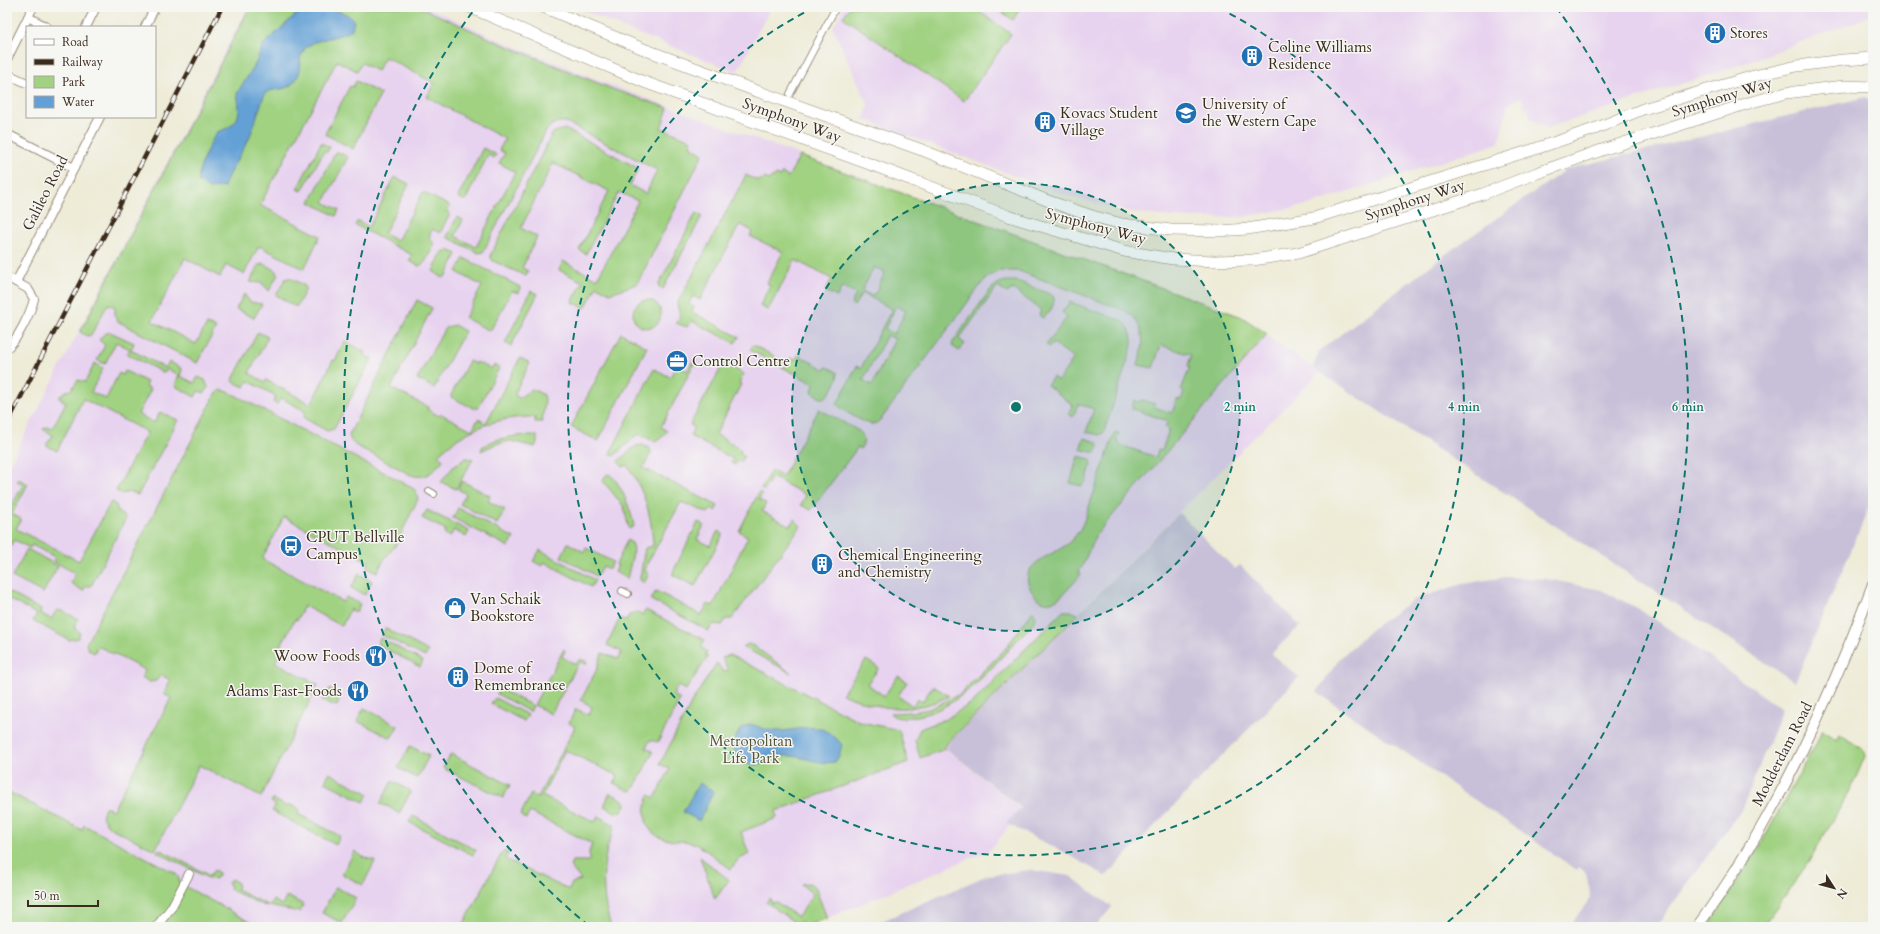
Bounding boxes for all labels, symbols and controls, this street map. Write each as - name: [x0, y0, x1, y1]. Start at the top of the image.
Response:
- building icon: Stores: [1702, 20, 1728, 46]
- place label: Stores: [1730, 23, 1768, 43]
- legend: [26, 26, 156, 118]
- text: Road: [62, 34, 89, 50]
- place label: Coline Williams Residence: [1268, 37, 1372, 74]
- building icon: Coline Williams Residence: [1239, 43, 1265, 69]
- text: Railway: [62, 54, 104, 70]
- street label: Symphony Way: [1669, 72, 1775, 122]
- text: Park: [62, 74, 86, 90]
- street label: Symphony Way: [740, 93, 844, 147]
- text: Water: [61, 94, 95, 110]
- place label: University of the Western Cape: [1202, 94, 1317, 131]
- school or university icon: University of the Western Cape: [1173, 100, 1199, 126]
- place label: Kovacs Student Village: [1060, 103, 1158, 140]
- building icon: Kovacs Student Village: [1032, 109, 1058, 135]
- street label: Galileo Road: [17, 152, 73, 234]
- street label: Symphony Way: [1362, 174, 1468, 226]
- street label: Symphony Way: [1043, 203, 1149, 249]
- office icon: Control Centre: [664, 348, 690, 374]
- place label: Control Centre: [692, 351, 790, 371]
- text: 2 min: [1224, 399, 1256, 415]
- text: 4 min: [1448, 399, 1480, 415]
- text: 6 min: [1672, 399, 1704, 415]
- centre of rings: [1009, 400, 1023, 414]
- place label: CPUT Bellville Campus: [306, 527, 405, 564]
- bus stop icon: CPUT Bellville Campus: [278, 533, 304, 559]
- place label: Chemical Engineering and Chemistry: [838, 545, 982, 582]
- building icon: Chemical Engineering and Chemistry: [809, 551, 835, 577]
- place label: Van Schaik Bookstore: [470, 589, 541, 626]
- shop icon: Van Schaik Bookstore: [442, 595, 468, 621]
- restaurant icon: Woow Foods: [363, 643, 389, 669]
- place label: Woow Foods: [272, 646, 360, 666]
- place label: Dome of Remembrance: [474, 658, 566, 695]
- building icon: Dome of Remembrance: [445, 664, 471, 690]
- restaurant icon: Adams Fast-Foods: [345, 678, 371, 704]
- place label: Adams Fast-Foods: [226, 681, 342, 701]
- street label: Modderdam Road: [1747, 698, 1817, 810]
- park label: Metropolitan Life Park: [709, 731, 793, 768]
- north arrow: [1814, 868, 1854, 908]
- scale bar: [28, 882, 98, 908]
- text: N: [1833, 885, 1851, 902]
- text: 50 m: [34, 888, 61, 904]

